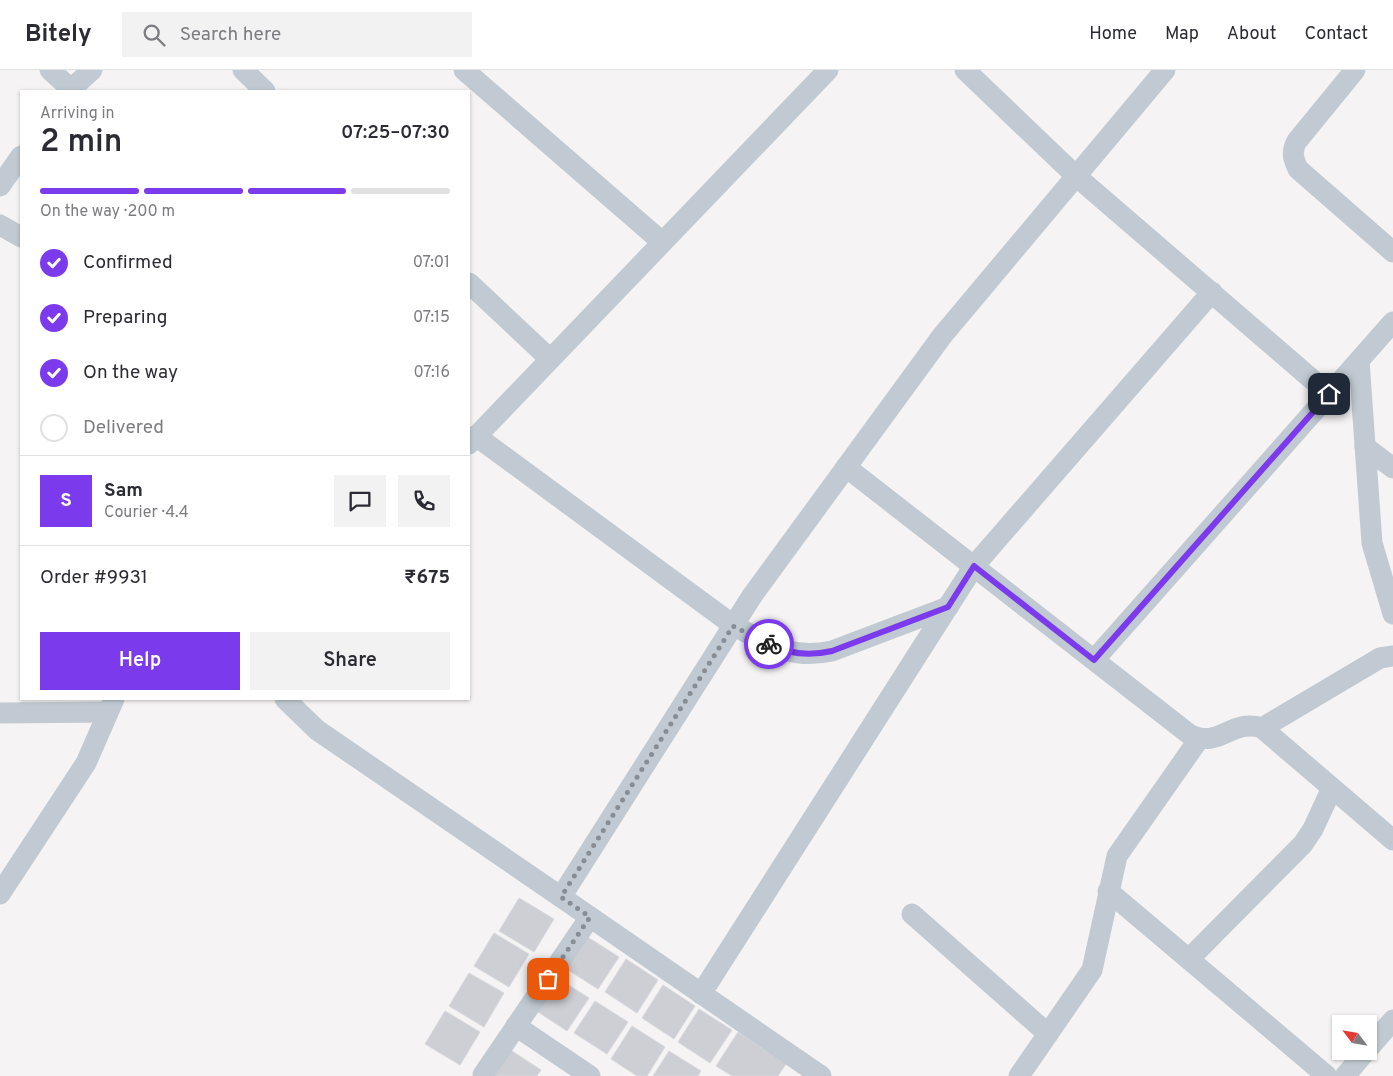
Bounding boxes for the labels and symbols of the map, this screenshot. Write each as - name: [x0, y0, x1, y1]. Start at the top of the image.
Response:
- pin: [1308, 373, 1350, 415]
- courier: [744, 619, 794, 669]
- pin: [527, 958, 569, 1000]
- north arrow: [1332, 1015, 1378, 1060]

